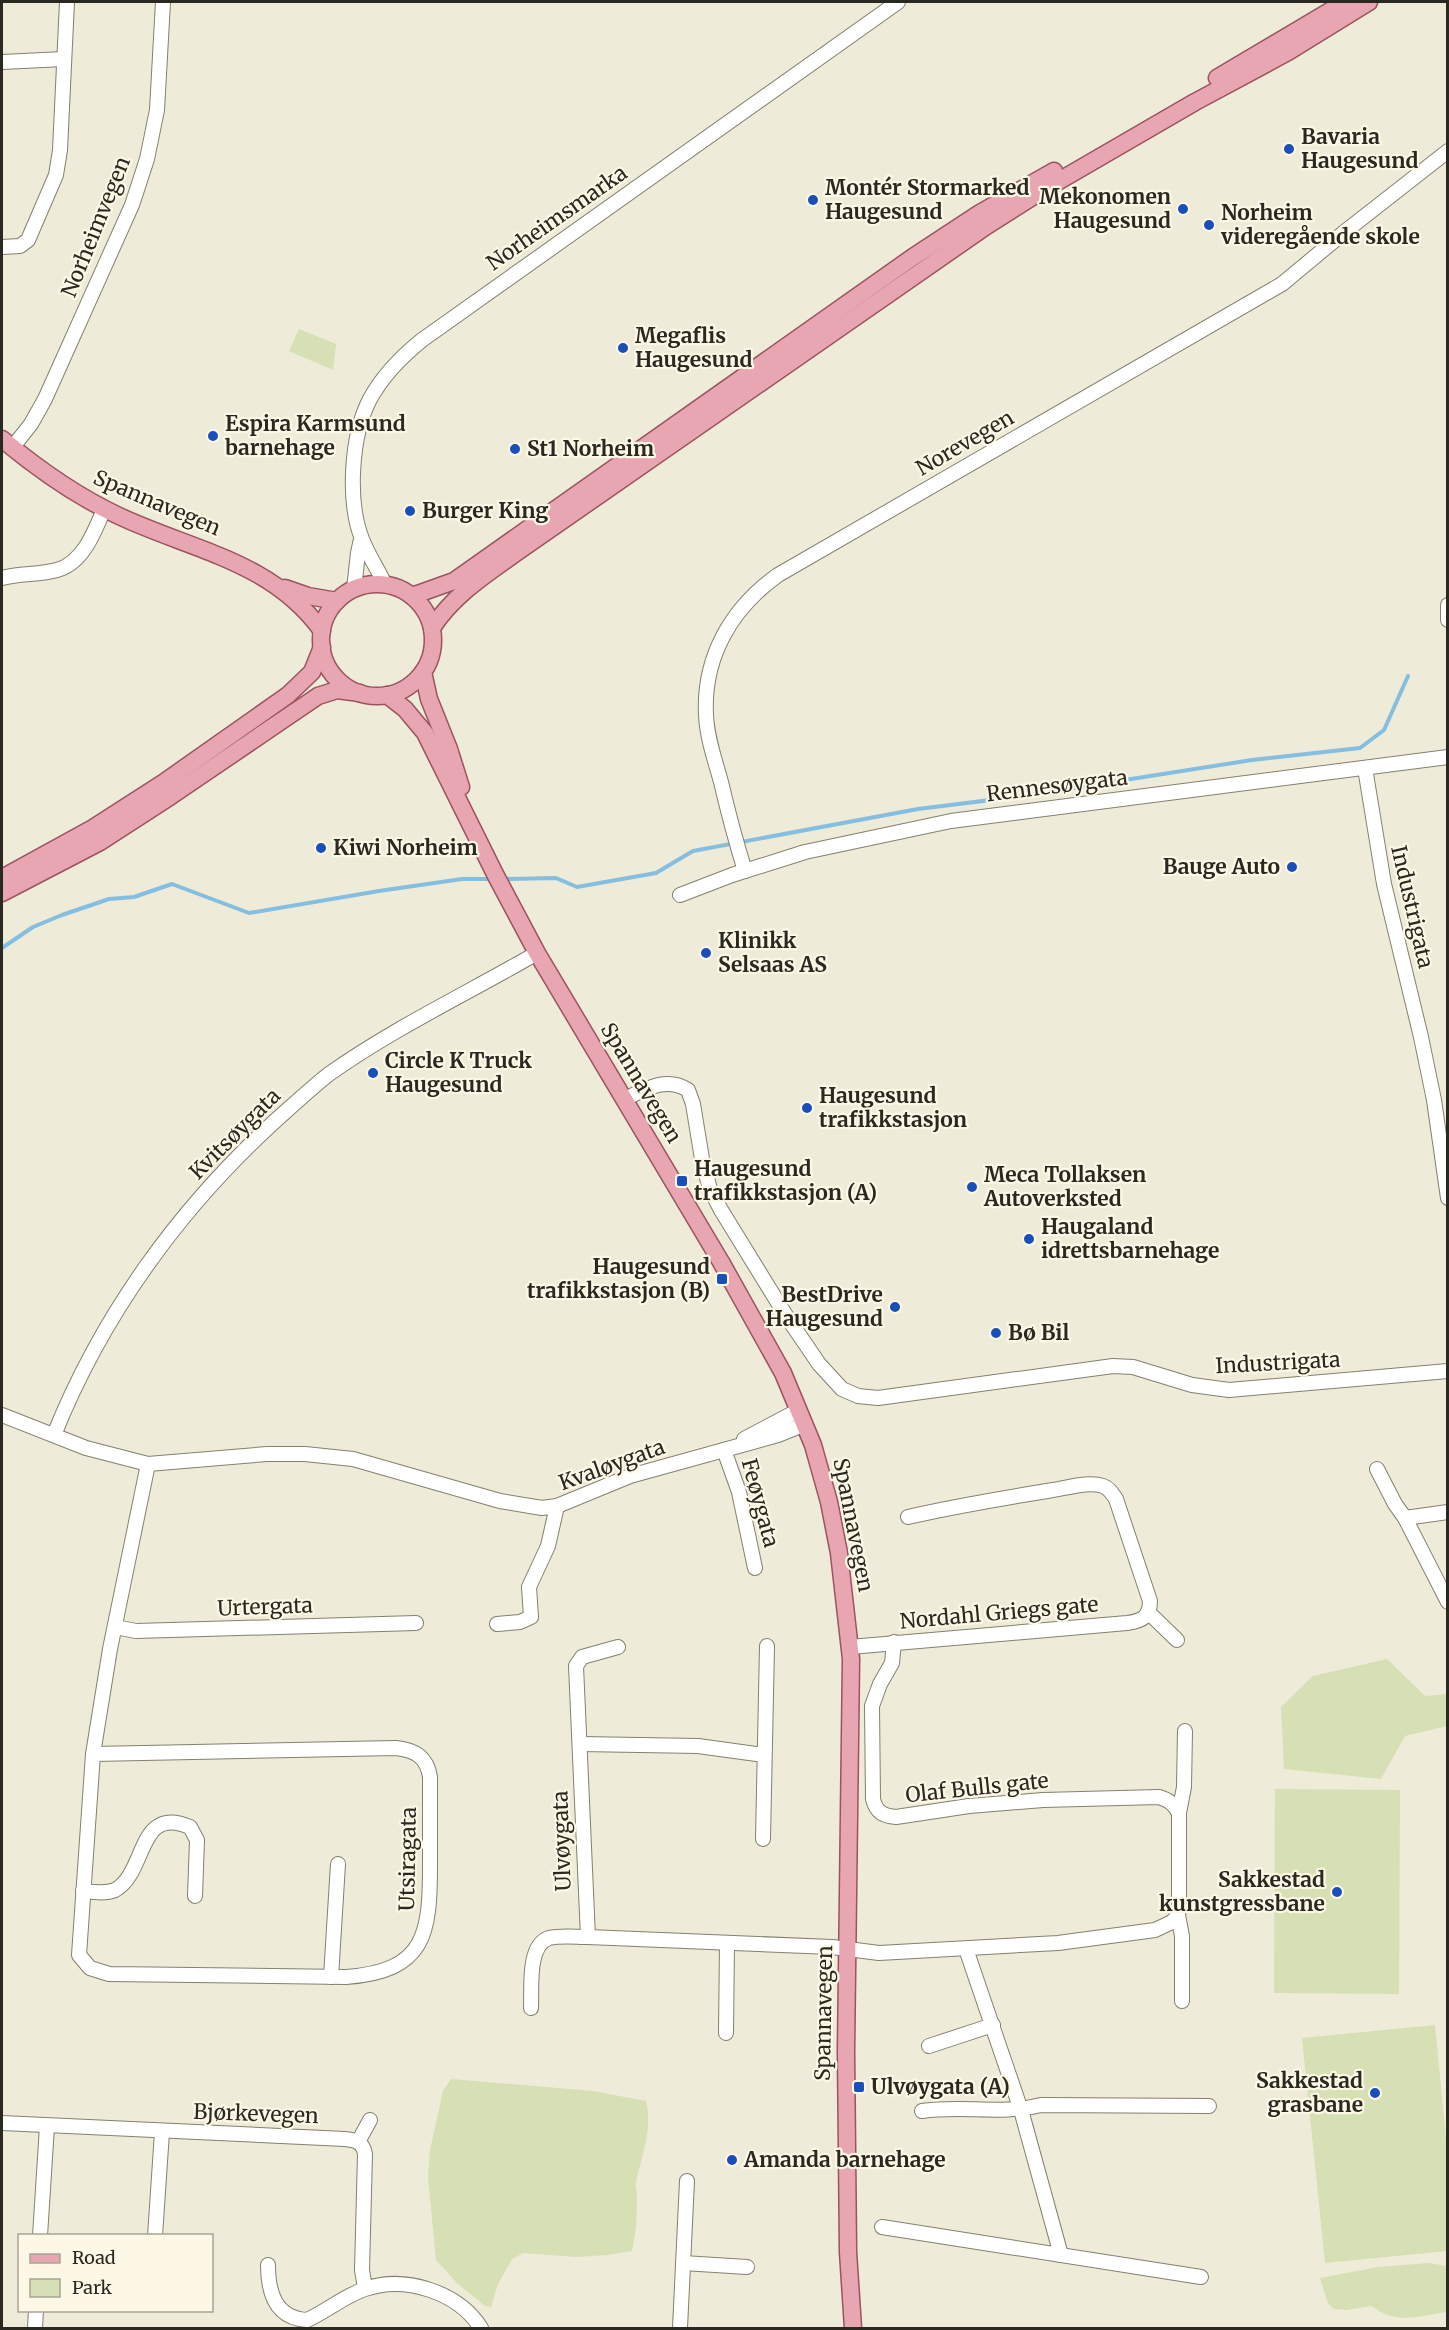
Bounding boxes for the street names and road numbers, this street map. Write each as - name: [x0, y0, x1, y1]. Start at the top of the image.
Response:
- street label: Norheimvegen: [55, 153, 136, 301]
- street label: Norheimsmarka: [481, 159, 632, 276]
- street label: Norevegen: [911, 404, 1019, 481]
- street label: Spannavegen: [90, 464, 225, 541]
- street label: Rennesøygata: [985, 763, 1129, 808]
- street label: Industrigata: [1385, 843, 1440, 971]
- street label: Spannavegen: [595, 1018, 688, 1148]
- street label: Kvitsøygata: [183, 1082, 286, 1185]
- street label: Industrigata: [1215, 1346, 1341, 1379]
- street label: Kvaløygata: [555, 1433, 668, 1496]
- street label: Feøygata: [736, 1456, 785, 1550]
- street label: Spannavegen: [827, 1456, 880, 1594]
- street label: Nordahl Griegs gate: [899, 1590, 1099, 1635]
- street label: Urtergata: [217, 1591, 313, 1622]
- street label: Olaf Bulls gate: [904, 1767, 1050, 1808]
- street label: Ulvøygata: [546, 1790, 577, 1892]
- street label: Utsiragata: [393, 1807, 422, 1911]
- street label: Spannavegen: [809, 1945, 838, 2081]
- street label: Bjørkevegen: [193, 2098, 319, 2129]

